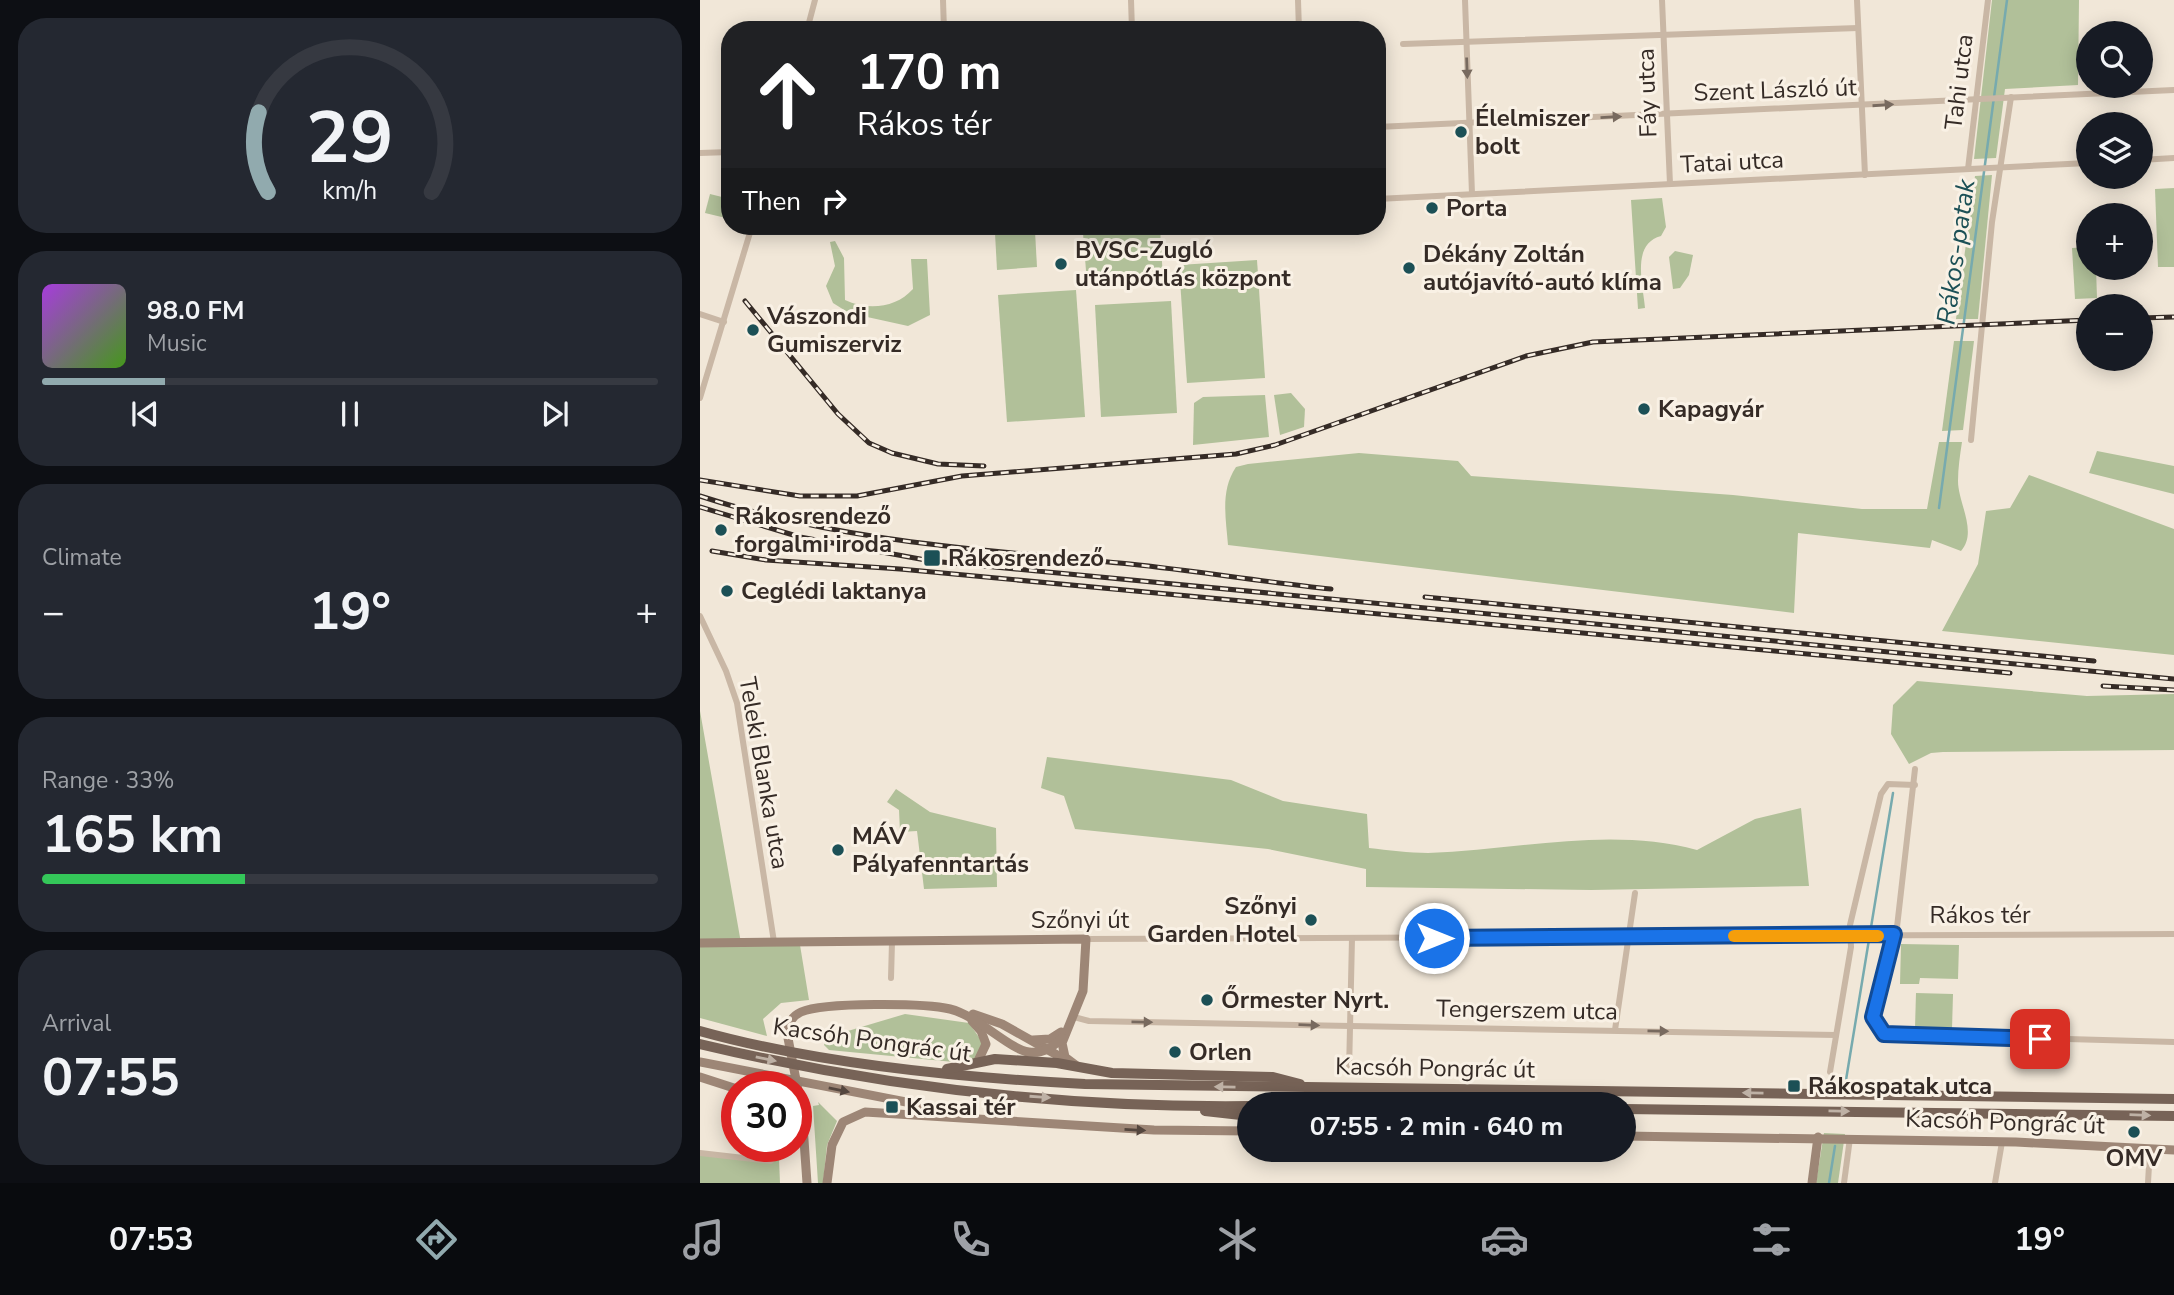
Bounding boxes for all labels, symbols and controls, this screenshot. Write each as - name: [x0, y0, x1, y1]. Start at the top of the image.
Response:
- map controls: [2076, 21, 2153, 371]
- button: search: [2076, 21, 2153, 98]
- street label: Tahi utca: [1937, 32, 1981, 132]
- text: 170 m: [857, 39, 1001, 106]
- street label: Fáy utca: [1629, 48, 1665, 138]
- icon: ahead: [742, 49, 833, 140]
- one-way arrow: [1462, 57, 1473, 79]
- street label: Szent László út: [1693, 71, 1858, 109]
- text: 29: [306, 88, 394, 188]
- one-way arrow: [1872, 99, 1894, 110]
- place label: Élelmiszer bolt: [1475, 102, 1590, 162]
- text: Rákos tér: [857, 103, 992, 146]
- one-way arrow: [1600, 111, 1622, 122]
- button: layers: [2076, 112, 2153, 189]
- marker: Élelmiszer bolt: [1453, 124, 1469, 140]
- street label: Tatai utca: [1679, 143, 1785, 181]
- text: km/h: [322, 173, 378, 207]
- water label: Rákos-patak: [1928, 176, 1984, 327]
- icon: right: [815, 182, 853, 220]
- text: Then: [742, 184, 801, 219]
- place label: Porta: [1446, 192, 1507, 224]
- marker: Porta: [1424, 200, 1440, 216]
- button: +: [2076, 203, 2153, 280]
- place label: BVSC-Zugló utánpótlás központ: [1075, 234, 1291, 294]
- place label: Dékány Zoltán autójavító-autó klíma: [1423, 238, 1662, 298]
- marker: BVSC-Zugló utánpótlás központ: [1053, 256, 1069, 272]
- marker: Dékány Zoltán autójavító-autó klíma: [1401, 260, 1417, 276]
- text: 98.0 FM: [147, 293, 244, 328]
- button: −: [2076, 294, 2153, 371]
- place label: Vászondi Gumiszerviz: [766, 300, 902, 360]
- marker: Vászondi Gumiszerviz: [745, 322, 761, 338]
- text: Music: [147, 328, 207, 359]
- place label: Kapagyár: [1658, 393, 1765, 425]
- icon: previous: [126, 395, 164, 433]
- icon: pause: [331, 395, 369, 433]
- icon: next: [536, 395, 574, 433]
- marker: Kapagyár: [1636, 401, 1652, 417]
- place label: Rákosrendező forgalmi iroda: [735, 500, 892, 560]
- marker: Rákosrendező forgalmi iroda: [713, 522, 729, 538]
- text: Climate: [42, 542, 122, 573]
- place label: Rákosrendező: [948, 542, 1104, 574]
- marker: Rákosrendező: [922, 548, 942, 568]
- place label: Ceglédi laktanya: [741, 575, 927, 607]
- text: 19°: [309, 576, 391, 647]
- marker: Ceglédi laktanya: [719, 583, 735, 599]
- text: −: [42, 587, 65, 638]
- text: +: [635, 587, 658, 638]
- street label: Teleki Blanka utca: [731, 674, 797, 872]
- text: Range · 33%: [42, 765, 174, 796]
- text: 165 km: [42, 799, 223, 870]
- place label: MÁV Pályafenntartás: [852, 820, 1029, 880]
- marker: MÁV Pályafenntartás: [830, 842, 846, 858]
- place label: Szőnyi Garden Hotel: [1147, 890, 1297, 950]
- street label: Rákos tér: [1929, 899, 2031, 931]
- position arrow: [1397, 901, 1471, 975]
- street label: Szőnyi út: [1031, 904, 1130, 936]
- marker: Szőnyi Garden Hotel: [1303, 912, 1319, 928]
- place label: Őrmester Nyrt.: [1221, 984, 1389, 1016]
- marker: Őrmester Nyrt.: [1199, 992, 1215, 1008]
- street label: Tengerszem utca: [1436, 992, 1618, 1028]
- text: Arrival: [42, 1008, 111, 1039]
- pin: [2010, 1009, 2070, 1069]
- street label: Kacsóh Pongrác út: [771, 1010, 974, 1070]
- one-way arrow: [1131, 1016, 1153, 1028]
- one-way arrow: [1298, 1020, 1320, 1031]
- icon: arrive: [2021, 1020, 2059, 1058]
- one-way arrow: [1648, 1025, 1670, 1037]
- place label: Orlen: [1189, 1036, 1252, 1068]
- text: 07:55: [42, 1042, 180, 1113]
- marker: Orlen: [1167, 1044, 1183, 1060]
- street label: Kacsóh Pongrác út: [1335, 1050, 1536, 1086]
- one-way arrow: [755, 1054, 777, 1065]
- place label: Rákospatak utca: [1808, 1070, 1992, 1102]
- speed limit sign: 30: [721, 1071, 812, 1162]
- marker: Rákospatak utca: [1786, 1078, 1802, 1094]
- one-way arrow: [1214, 1082, 1236, 1093]
- one-way arrow: [828, 1084, 850, 1095]
- one-way arrow: [1741, 1087, 1763, 1099]
- place label: Kassai tér: [906, 1091, 1016, 1123]
- one-way arrow: [1029, 1092, 1051, 1103]
- marker: Kassai tér: [884, 1099, 900, 1115]
- street label: Kacsóh Pongrác út: [1905, 1103, 2106, 1141]
- one-way arrow: [1828, 1105, 1850, 1117]
- text: 07:55 · 2 min · 640 m: [1310, 1109, 1563, 1144]
- one-way arrow: [2129, 1109, 2151, 1120]
- one-way arrow: [1124, 1124, 1146, 1135]
- marker: OMV: [2126, 1124, 2142, 1140]
- place label: OMV: [2106, 1142, 2163, 1174]
- icon: directions: [412, 1215, 461, 1264]
- icon: music: [679, 1215, 728, 1264]
- icon: phone: [946, 1215, 995, 1264]
- icon: climate: [1213, 1215, 1262, 1264]
- icon: car: [1480, 1215, 1529, 1264]
- icon: filters: [1747, 1215, 1796, 1264]
- text: 07:53: [109, 1218, 194, 1261]
- text: 19°: [2014, 1218, 2065, 1261]

